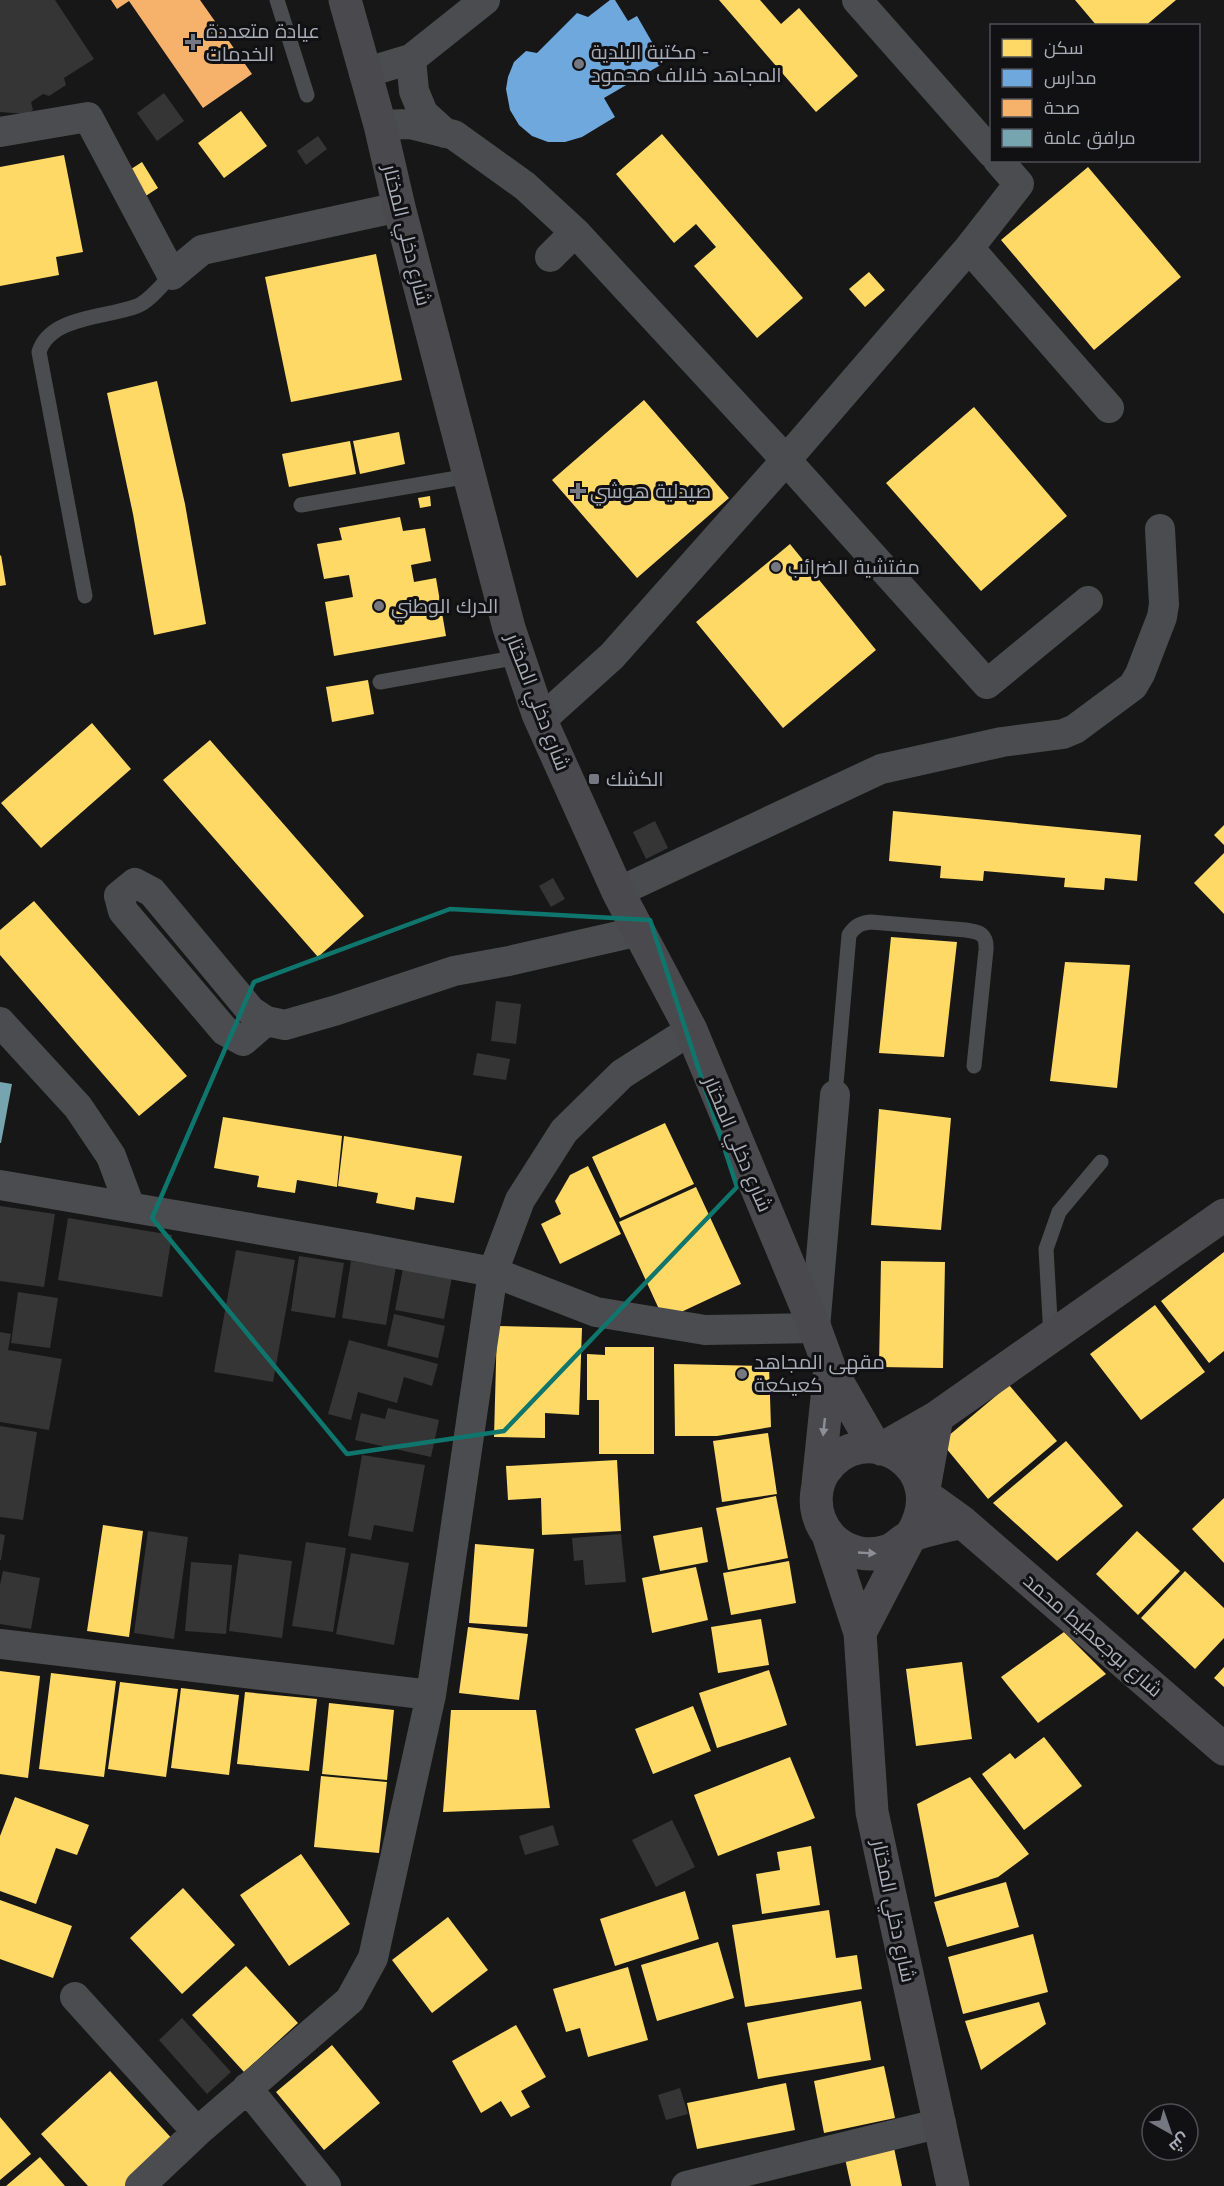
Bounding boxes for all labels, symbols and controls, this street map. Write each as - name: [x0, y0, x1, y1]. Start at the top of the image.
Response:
- place label: عيادة متعددة الخدمات: [206, 18, 320, 66]
- legend: [990, 24, 1200, 162]
- marker: عيادة متعددة الخدمات: [184, 33, 202, 51]
- text: سكن: [1044, 36, 1083, 59]
- place label: مكتبة البلدية - المجاهد خلالف محمود: [591, 39, 782, 87]
- marker: مكتبة البلدية - المجاهد خلالف محمود: [572, 57, 586, 71]
- text: مدارس: [1044, 66, 1097, 89]
- text: صحة: [1044, 96, 1080, 119]
- text: مرافق عامة: [1044, 126, 1136, 150]
- street label: شارع دخلي المختار: [374, 161, 437, 309]
- place label: صيدلية هوشي: [590, 478, 711, 506]
- marker: صيدلية هوشي: [571, 484, 585, 498]
- place label: مفتشية الضرائب: [788, 554, 920, 579]
- marker: مفتشية الضرائب: [769, 560, 783, 574]
- place label: الدرك الوطني: [391, 593, 499, 622]
- marker: الدرك الوطني: [372, 599, 386, 613]
- street label: شارع دخلي المختار: [497, 629, 576, 775]
- place label: الكشك: [606, 766, 664, 791]
- marker: الكشك: [587, 772, 601, 786]
- street label: شارع دخلي المختار: [695, 1071, 778, 1217]
- place label: مقهى المجاهد كعيكعة: [754, 1349, 885, 1397]
- marker: مقهى المجاهد كعيكعة: [735, 1367, 749, 1381]
- one-way arrow: [819, 1418, 829, 1437]
- one-way arrow: [857, 1549, 876, 1558]
- street label: شارع بوجعطيط محمد: [1017, 1567, 1168, 1703]
- street label: شارع دخلي المختار: [863, 1836, 922, 1985]
- north arrow: [1140, 2102, 1200, 2162]
- text: ش: [1165, 2129, 1194, 2158]

